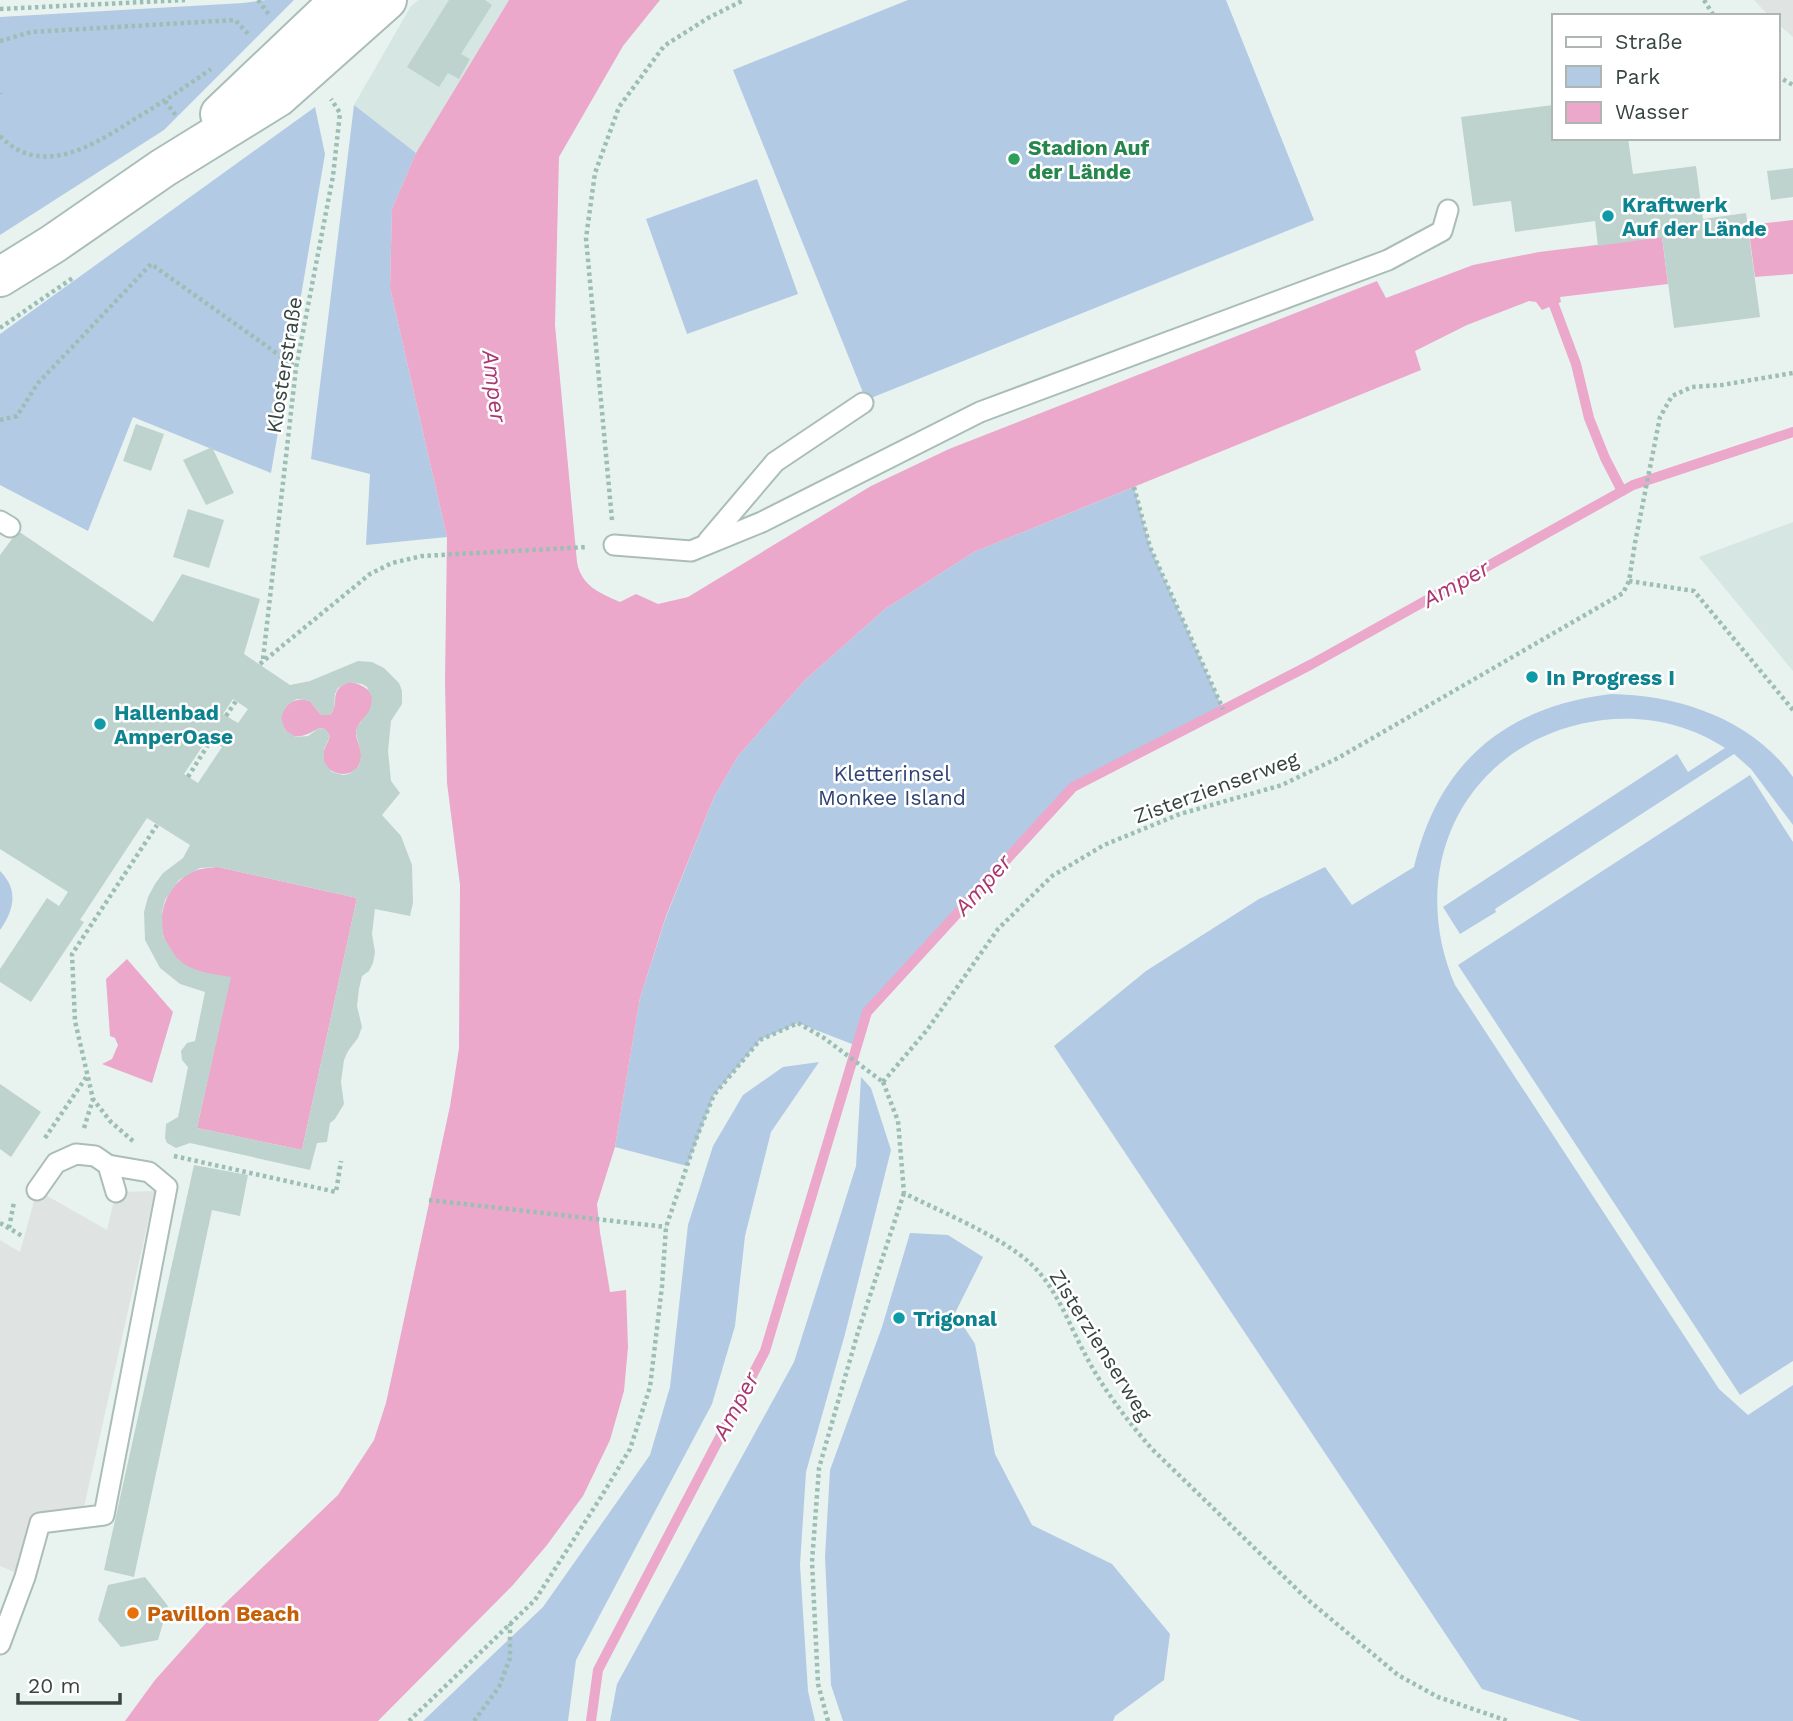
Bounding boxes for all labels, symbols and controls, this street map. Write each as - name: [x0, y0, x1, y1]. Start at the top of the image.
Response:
- legend: [1552, 14, 1779, 140]
- text: Straße: [1615, 29, 1683, 54]
- text: Park: [1615, 64, 1660, 89]
- text: Wasser: [1615, 99, 1689, 124]
- place label: Stadion Auf der Lände: [1028, 135, 1150, 184]
- marker: Stadion Auf der Lände: [1006, 151, 1022, 167]
- place label: Kraftwerk Auf der Lände: [1622, 192, 1767, 241]
- marker: Kraftwerk Auf der Lände: [1600, 208, 1616, 224]
- street label: Klosterstraße: [261, 295, 307, 435]
- water label: Amper: [476, 347, 512, 425]
- water label: Amper: [1417, 554, 1495, 614]
- place label: In Progress I: [1546, 665, 1675, 690]
- marker: In Progress I: [1524, 669, 1540, 685]
- place label: Hallenbad AmperOase: [114, 700, 233, 749]
- marker: Hallenbad AmperOase: [92, 716, 108, 732]
- street label: Zisterzienserweg: [1130, 745, 1303, 828]
- park label: Kletterinsel Monkee Island: [818, 761, 966, 810]
- water label: Amper: [948, 848, 1018, 922]
- street label: Zisterzienserweg: [1044, 1265, 1158, 1426]
- place label: Trigonal: [913, 1306, 997, 1331]
- marker: Trigonal: [891, 1310, 907, 1326]
- water label: Amper: [707, 1367, 765, 1445]
- place label: Pavillon Beach: [147, 1601, 300, 1626]
- marker: Pavillon Beach: [125, 1605, 141, 1621]
- scale bar: [18, 1662, 119, 1706]
- text: 20 m: [28, 1673, 80, 1698]

